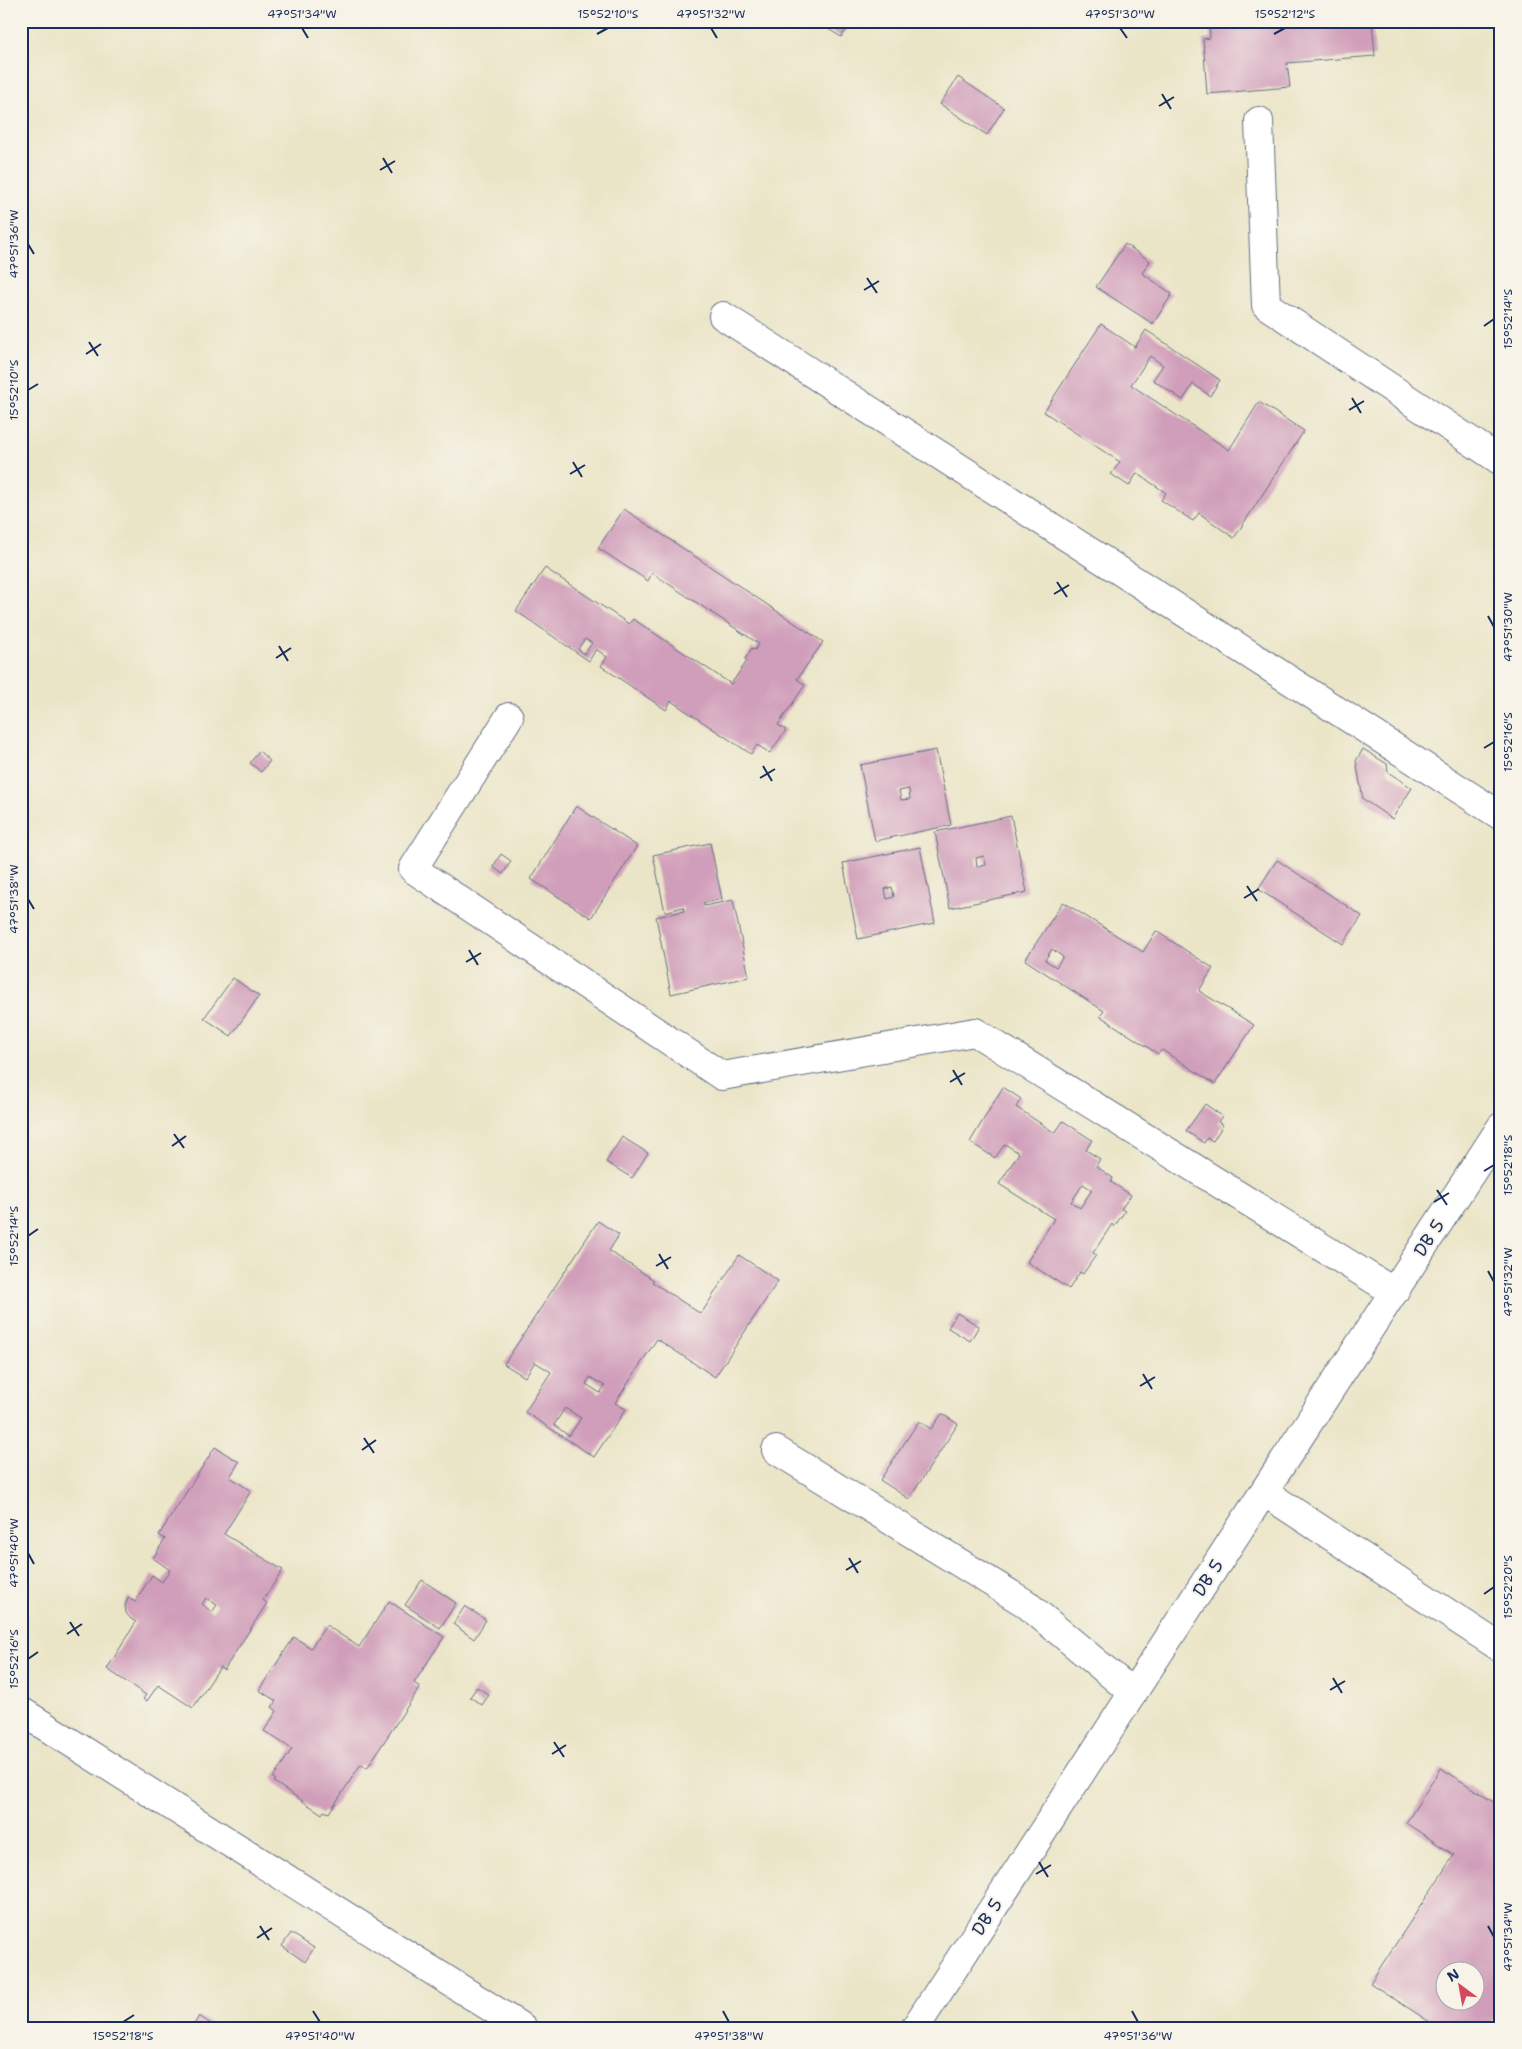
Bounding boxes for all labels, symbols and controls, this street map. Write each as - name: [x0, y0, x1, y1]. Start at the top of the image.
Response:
- text: 47°51'34"W: [267, 6, 337, 22]
- text: 15°52'10"S: [578, 6, 639, 22]
- text: 47°51'32"W: [676, 6, 746, 22]
- text: 47°51'30"W: [1085, 6, 1155, 22]
- text: 15°52'12"S: [1255, 6, 1316, 22]
- text: 47°51'36"W: [6, 209, 22, 279]
- text: 15°52'14"S: [1500, 288, 1516, 349]
- text: 15°52'10"S: [6, 359, 22, 420]
- text: 47°51'30"W: [1500, 592, 1516, 662]
- text: 15°52'16"S: [1500, 712, 1516, 772]
- text: 47°51'38"W: [6, 864, 22, 934]
- text: 15°52'18"S: [1500, 1134, 1516, 1195]
- text: 15°52'14"S: [6, 1205, 22, 1266]
- street label: DB 5: [1408, 1215, 1450, 1261]
- text: 47°51'32"W: [1500, 1247, 1516, 1317]
- text: 47°51'40"W: [6, 1518, 22, 1588]
- street label: DB 5: [1187, 1555, 1229, 1601]
- text: 15°52'20"S: [1500, 1555, 1516, 1619]
- text: 15°52'16"S: [6, 1629, 22, 1689]
- street label: DB 5: [966, 1894, 1008, 1940]
- text: 47°51'34"W: [1500, 1902, 1516, 1972]
- north arrow: [1434, 1962, 1484, 2012]
- text: N: [1444, 1964, 1463, 1986]
- text: 15°52'18"S: [93, 2028, 154, 2044]
- text: 47°51'40"W: [285, 2028, 355, 2044]
- text: 47°51'38"W: [694, 2028, 764, 2044]
- text: 47°51'36"W: [1103, 2028, 1173, 2044]

